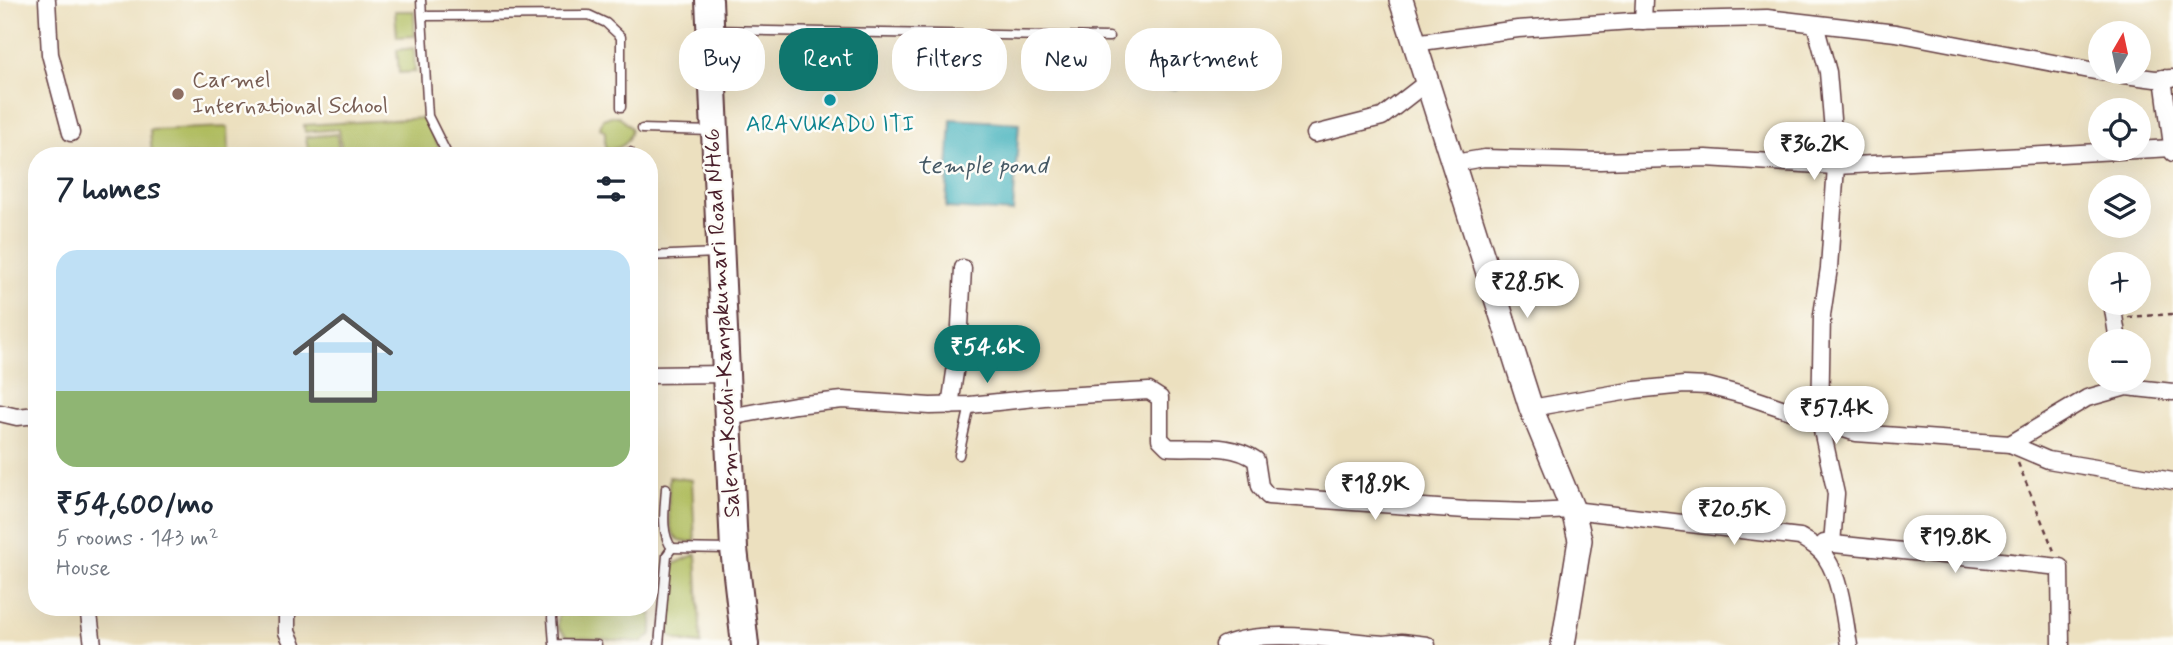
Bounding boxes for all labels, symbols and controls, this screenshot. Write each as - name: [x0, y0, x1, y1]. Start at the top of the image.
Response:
- north arrow: [2088, 21, 2151, 84]
- map controls: [2088, 21, 2151, 392]
- chip: Buy: [679, 28, 765, 91]
- chip: Rent: [779, 28, 878, 91]
- chip: Filters: [892, 28, 1007, 91]
- chip: New: [1021, 28, 1111, 91]
- chip: Apartment: [1125, 28, 1282, 91]
- place label: Carmel International School: [192, 66, 388, 122]
- marker: Carmel International School: [170, 86, 186, 102]
- marker: ARAVUKADU ITI: [822, 92, 838, 108]
- button: locate: [2088, 98, 2151, 161]
- place label: ARAVUKADU ITI: [746, 110, 914, 140]
- pin: ₹36.2K: [1757, 122, 1871, 182]
- street label: Salem-Kochi-Kanyakumari Road NH66: [698, 127, 748, 519]
- text: ₹36.2K: [1780, 130, 1848, 160]
- water label: temple pond: [916, 151, 1051, 182]
- text: 7 homes: [56, 170, 161, 209]
- icon: filters: [592, 170, 630, 208]
- button: layers: [2088, 175, 2151, 238]
- button: +: [2088, 252, 2151, 315]
- pin: ₹28.5K: [1470, 260, 1584, 320]
- text: ₹28.5K: [1491, 268, 1563, 298]
- icon: home: [280, 295, 406, 421]
- pin: ₹54.6K: [930, 326, 1044, 385]
- button: −: [2088, 329, 2151, 392]
- text: ₹54.6K: [950, 333, 1024, 363]
- pin: ₹57.4K: [1779, 386, 1893, 446]
- text: ₹57.4K: [1800, 394, 1872, 424]
- pin: ₹18.9K: [1318, 462, 1432, 522]
- text: ₹18.9K: [1341, 470, 1409, 500]
- text: ₹54,600/mo: [56, 485, 214, 524]
- pin: ₹20.5K: [1677, 488, 1791, 547]
- text: ₹20.5K: [1698, 495, 1770, 525]
- pin: ₹19.8K: [1898, 516, 2012, 575]
- text: ₹19.8K: [1919, 523, 1991, 553]
- text: 5 rooms · 143 m²: [56, 524, 219, 554]
- text: House: [56, 554, 110, 584]

